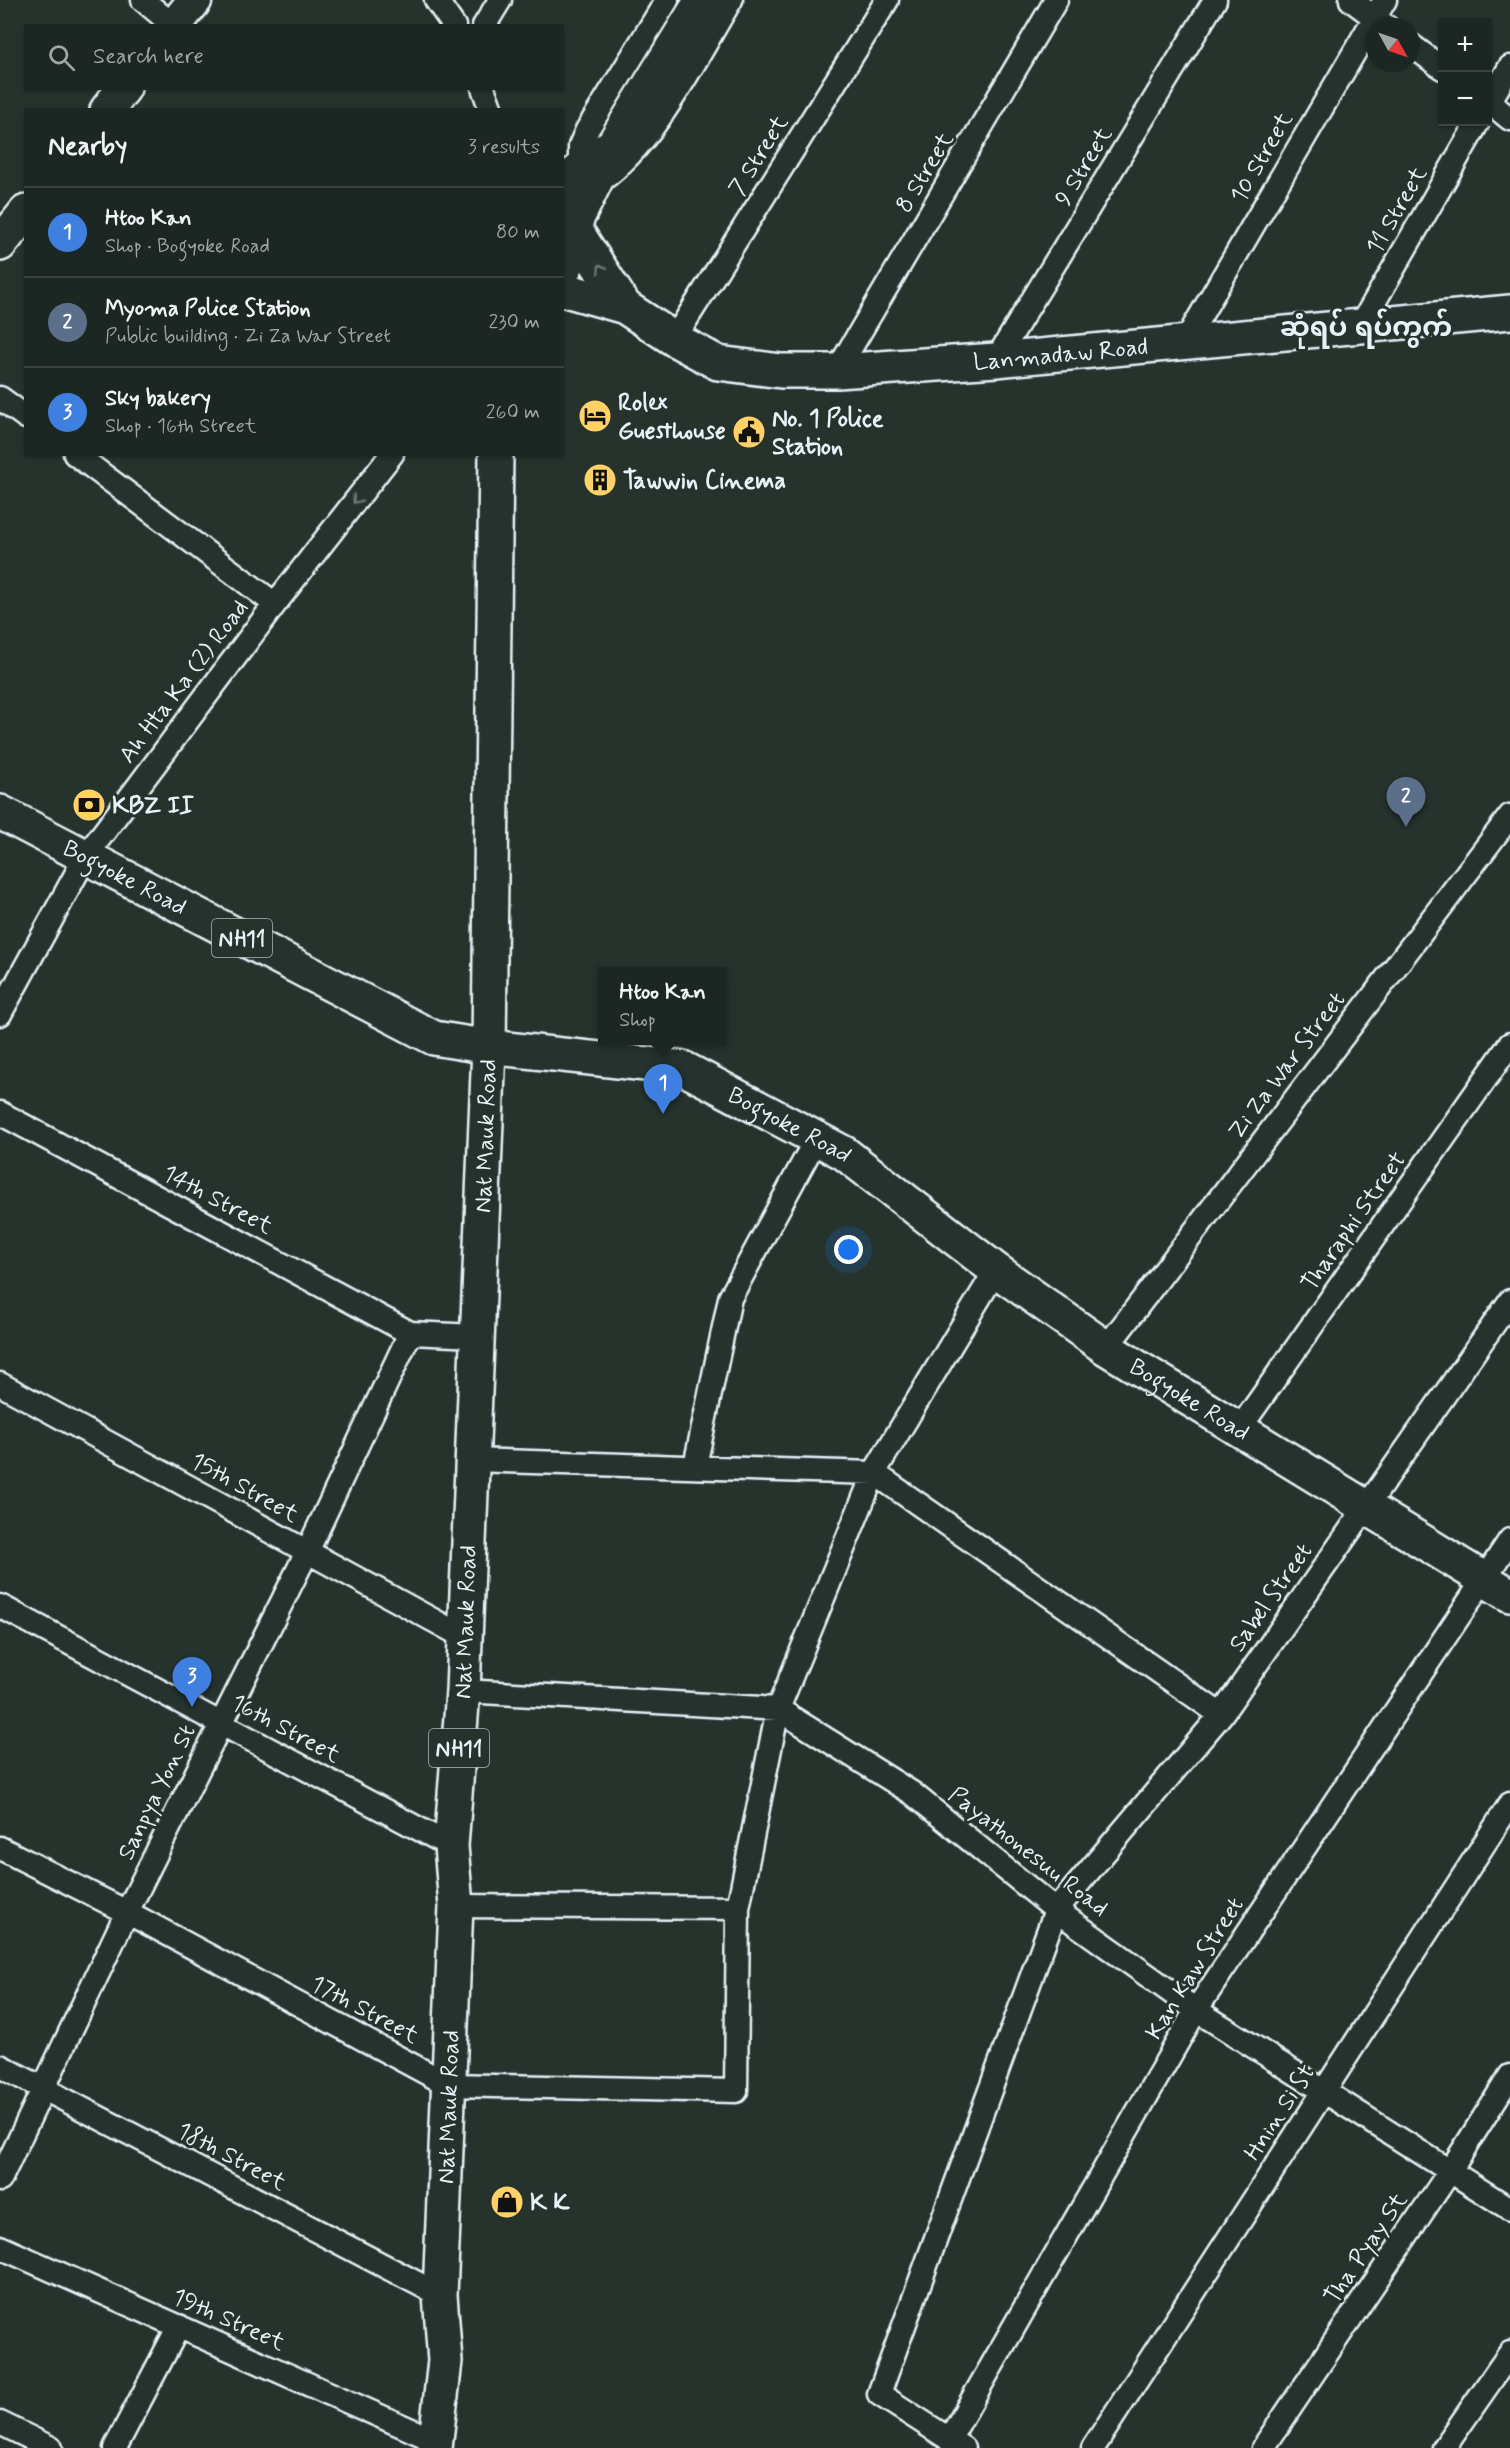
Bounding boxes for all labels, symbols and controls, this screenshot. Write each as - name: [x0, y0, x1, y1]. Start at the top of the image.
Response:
- north arrow: [1366, 18, 1420, 72]
- map controls: [1438, 18, 1492, 126]
- button: +: [1438, 18, 1492, 72]
- search box: [24, 24, 564, 90]
- icon: search: [45, 41, 78, 74]
- text: Search here: [93, 43, 204, 71]
- button: −: [1438, 72, 1492, 126]
- street label: 10 Street: [1224, 107, 1301, 209]
- street label: 7 Street: [722, 110, 796, 202]
- street label: 9 Street: [1049, 122, 1120, 212]
- street label: 8 Street: [889, 127, 961, 219]
- text: Nearby: [48, 130, 127, 164]
- text: 3 results: [468, 134, 540, 161]
- street label: 11 Street: [1360, 161, 1435, 260]
- text: Htoo Kan: [105, 205, 192, 233]
- text: 1: [63, 219, 72, 246]
- text: 80 m: [496, 219, 540, 246]
- text: Shop · Bogyoke Road: [105, 233, 270, 260]
- one-way arrow: [597, 264, 609, 274]
- text: Myoma Police Station: [105, 295, 311, 323]
- district label: ဆုံရပ် ရပ်ကွက်: [1280, 308, 1452, 349]
- text: 2: [63, 309, 72, 336]
- text: 230 m: [488, 309, 540, 336]
- text: Public building · Zi Za War Street: [105, 323, 391, 350]
- street label: Lanmadaw Road: [972, 332, 1150, 379]
- text: Sky bakery: [105, 385, 211, 413]
- place label: Rolex Guesthouse: [618, 388, 726, 447]
- hotel icon: Rolex Guesthouse: [577, 398, 613, 434]
- text: 3: [63, 399, 72, 426]
- text: 260 m: [486, 399, 540, 426]
- place label: No. 1 Police Station: [772, 404, 884, 463]
- text: Shop · 16th Street: [105, 413, 257, 440]
- public building icon: No. 1 Police Station: [731, 414, 767, 450]
- building icon: Tawwin Cinema: [582, 462, 618, 498]
- place label: Tawwin Cinema: [623, 466, 786, 497]
- one-way arrow: [352, 494, 363, 505]
- street label: Ah Hta Ka (2) Road: [112, 594, 256, 770]
- pin: 2: [1386, 778, 1426, 827]
- bank icon: KBZ II: [71, 787, 107, 823]
- place label: KBZ II: [112, 791, 194, 822]
- street label: Bogyoke Road: [57, 833, 192, 923]
- road number: NH11: [212, 919, 272, 957]
- popup: [598, 967, 727, 1045]
- text: Htoo Kan: [619, 979, 706, 1007]
- street label: Zi Za War Street: [1222, 986, 1353, 1146]
- text: Shop: [619, 1007, 656, 1034]
- street label: Nat Mauk Road: [468, 1059, 505, 1214]
- pin: 1: [644, 1064, 682, 1114]
- street label: Bogyoke Road: [722, 1080, 858, 1170]
- street label: Tharaphi Street: [1295, 1146, 1414, 1298]
- street label: 14th Street: [157, 1158, 278, 1242]
- your location: [834, 1235, 863, 1264]
- street label: Bogyoke Road: [1123, 1352, 1255, 1449]
- street label: 15th Street: [185, 1446, 304, 1531]
- street label: Sabel Street: [1222, 1537, 1320, 1658]
- street label: Nat Mauk Road: [448, 1545, 485, 1700]
- pin: 3: [172, 1658, 212, 1707]
- street label: 16th Street: [225, 1688, 345, 1771]
- street label: Sanpya Yon St: [111, 1720, 203, 1865]
- road number: NH11: [429, 1729, 489, 1767]
- street label: Payathonesuu Road: [942, 1780, 1114, 1924]
- street label: Kan Kaw Street: [1139, 1892, 1252, 2046]
- street label: 17th Street: [305, 1969, 424, 2052]
- street label: Nat Mauk Road: [431, 2030, 468, 2185]
- street label: Hnin Si St: [1238, 2059, 1323, 2167]
- street label: 18th Street: [171, 2116, 291, 2199]
- shop icon: K K: [489, 2184, 525, 2220]
- street label: Tha Pyay St: [1317, 2187, 1415, 2311]
- place label: K K: [530, 2188, 570, 2219]
- street label: 19th Street: [167, 2282, 290, 2359]

